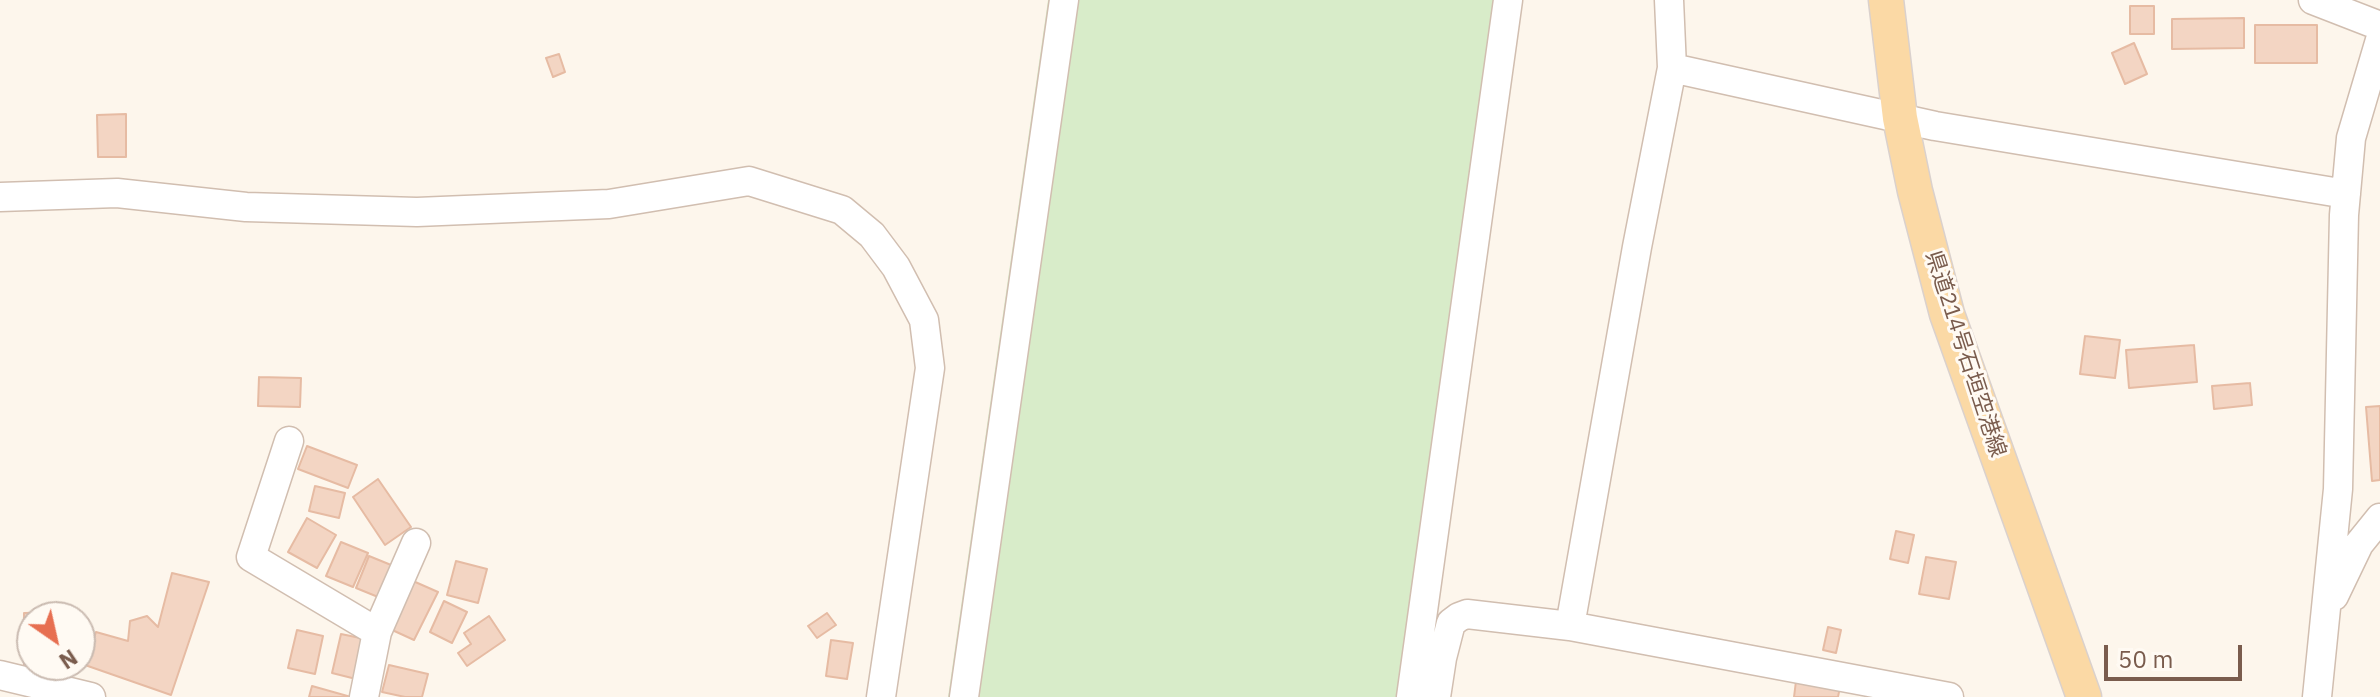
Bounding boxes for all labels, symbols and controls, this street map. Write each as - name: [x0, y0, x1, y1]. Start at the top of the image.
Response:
- street label: 県道214号石垣空港線: [1919, 247, 2011, 461]
- north arrow: [16, 601, 96, 681]
- scale bar: [2108, 629, 2246, 679]
- text: N: [54, 643, 83, 676]
- text: 50 m: [2118, 643, 2173, 675]

